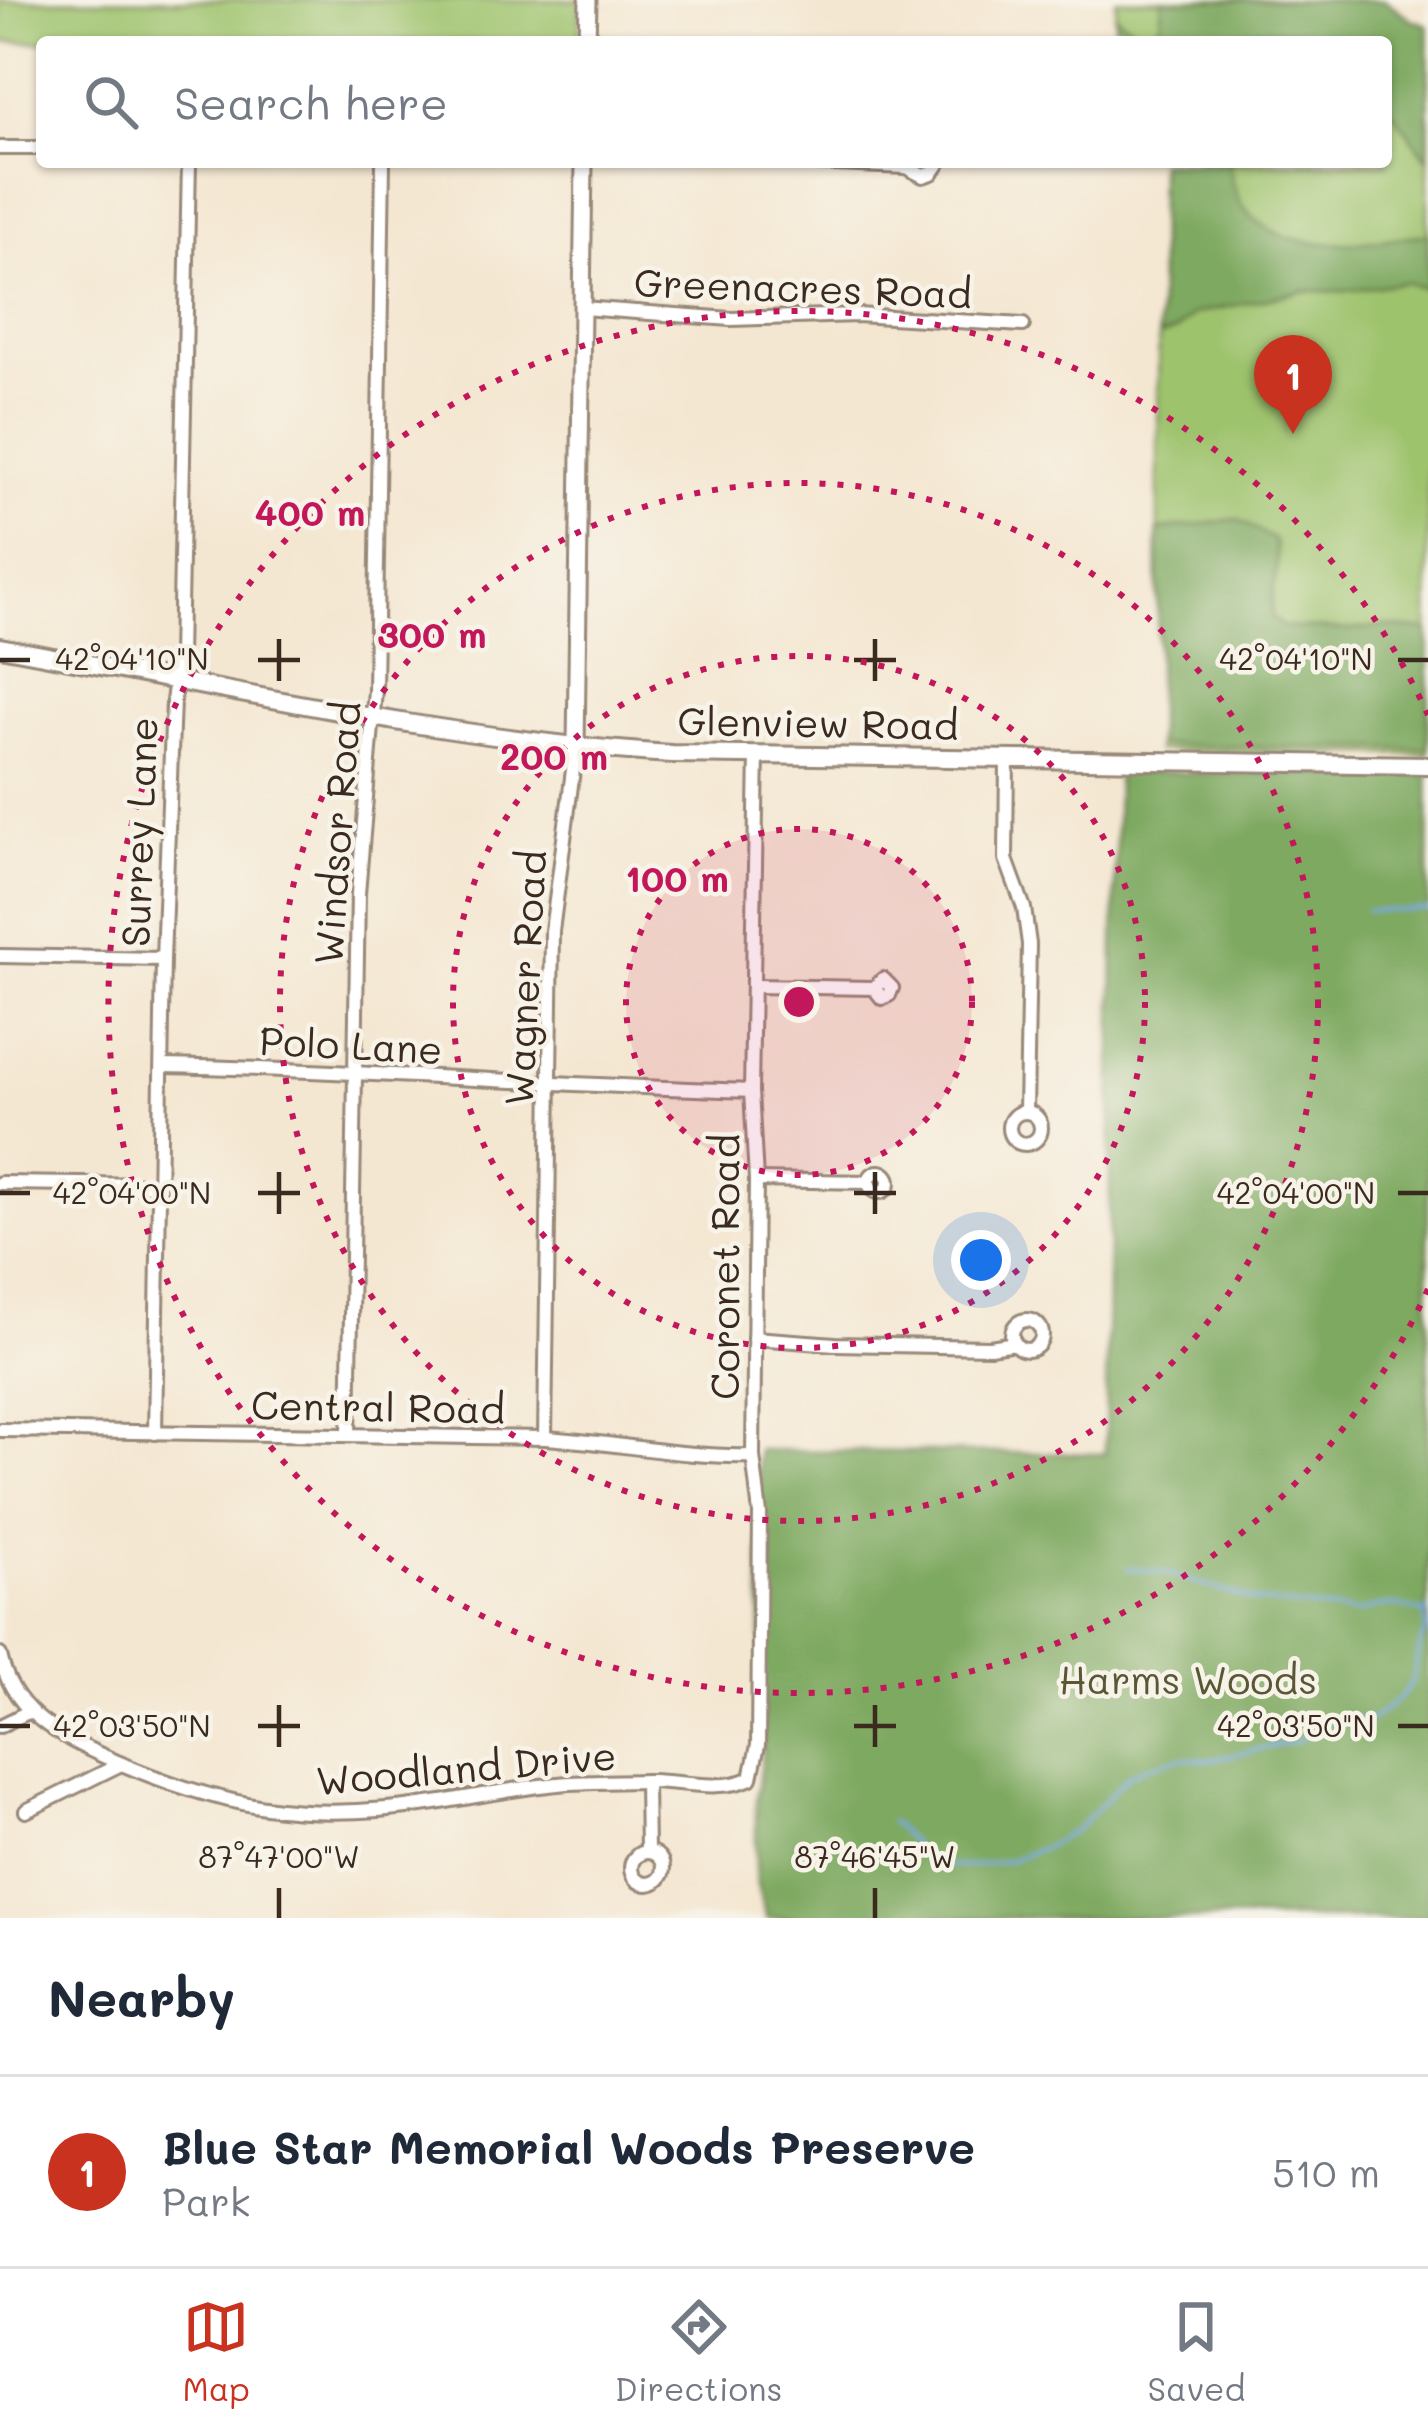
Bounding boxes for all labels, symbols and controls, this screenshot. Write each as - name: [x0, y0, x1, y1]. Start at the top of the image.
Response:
- search box: [36, 36, 1392, 168]
- icon: search: [78, 69, 144, 135]
- text: Search here: [174, 73, 448, 131]
- street label: Greenacres Road: [633, 256, 973, 318]
- pin: 1: [1254, 335, 1332, 434]
- text: 400 m: [255, 488, 365, 535]
- text: 300 m: [377, 610, 487, 657]
- text: 42°04'10"N: [55, 638, 209, 678]
- text: 42°04'10"N: [1219, 638, 1373, 678]
- street label: Glenview Road: [677, 694, 959, 750]
- street label: Windsor Road: [301, 700, 371, 966]
- street label: Surrey Lane: [109, 716, 167, 948]
- text: 200 m: [500, 732, 608, 779]
- street label: Wagner Road: [492, 849, 557, 1107]
- text: 100 m: [625, 854, 729, 901]
- centre of rings: [778, 981, 820, 1023]
- street label: Polo Lane: [258, 1014, 444, 1074]
- street label: Coronet Road: [698, 1134, 749, 1400]
- text: 42°04'00"N: [53, 1172, 211, 1212]
- text: 42°04'00"N: [1217, 1172, 1375, 1212]
- your location: [951, 1230, 1011, 1290]
- street label: Central Road: [251, 1378, 505, 1434]
- park label: Harms Woods: [1059, 1653, 1317, 1704]
- text: 42°03'50"N: [53, 1705, 211, 1745]
- text: 42°03'50"N: [1217, 1705, 1375, 1745]
- street label: Woodland Drive: [314, 1728, 618, 1806]
- text: 87°47'00"W: [198, 1836, 360, 1876]
- text: 87°46'45"W: [795, 1836, 955, 1876]
- text: Nearby: [48, 1963, 235, 2030]
- text: Blue Star Memorial Woods Preserve: [162, 2117, 975, 2175]
- text: 1: [78, 2146, 96, 2197]
- text: 510 m: [1272, 2146, 1380, 2197]
- text: Park: [162, 2175, 250, 2226]
- tab: Map: [183, 2294, 250, 2409]
- tab: Directions: [615, 2294, 782, 2409]
- tab: Saved: [1148, 2294, 1245, 2409]

